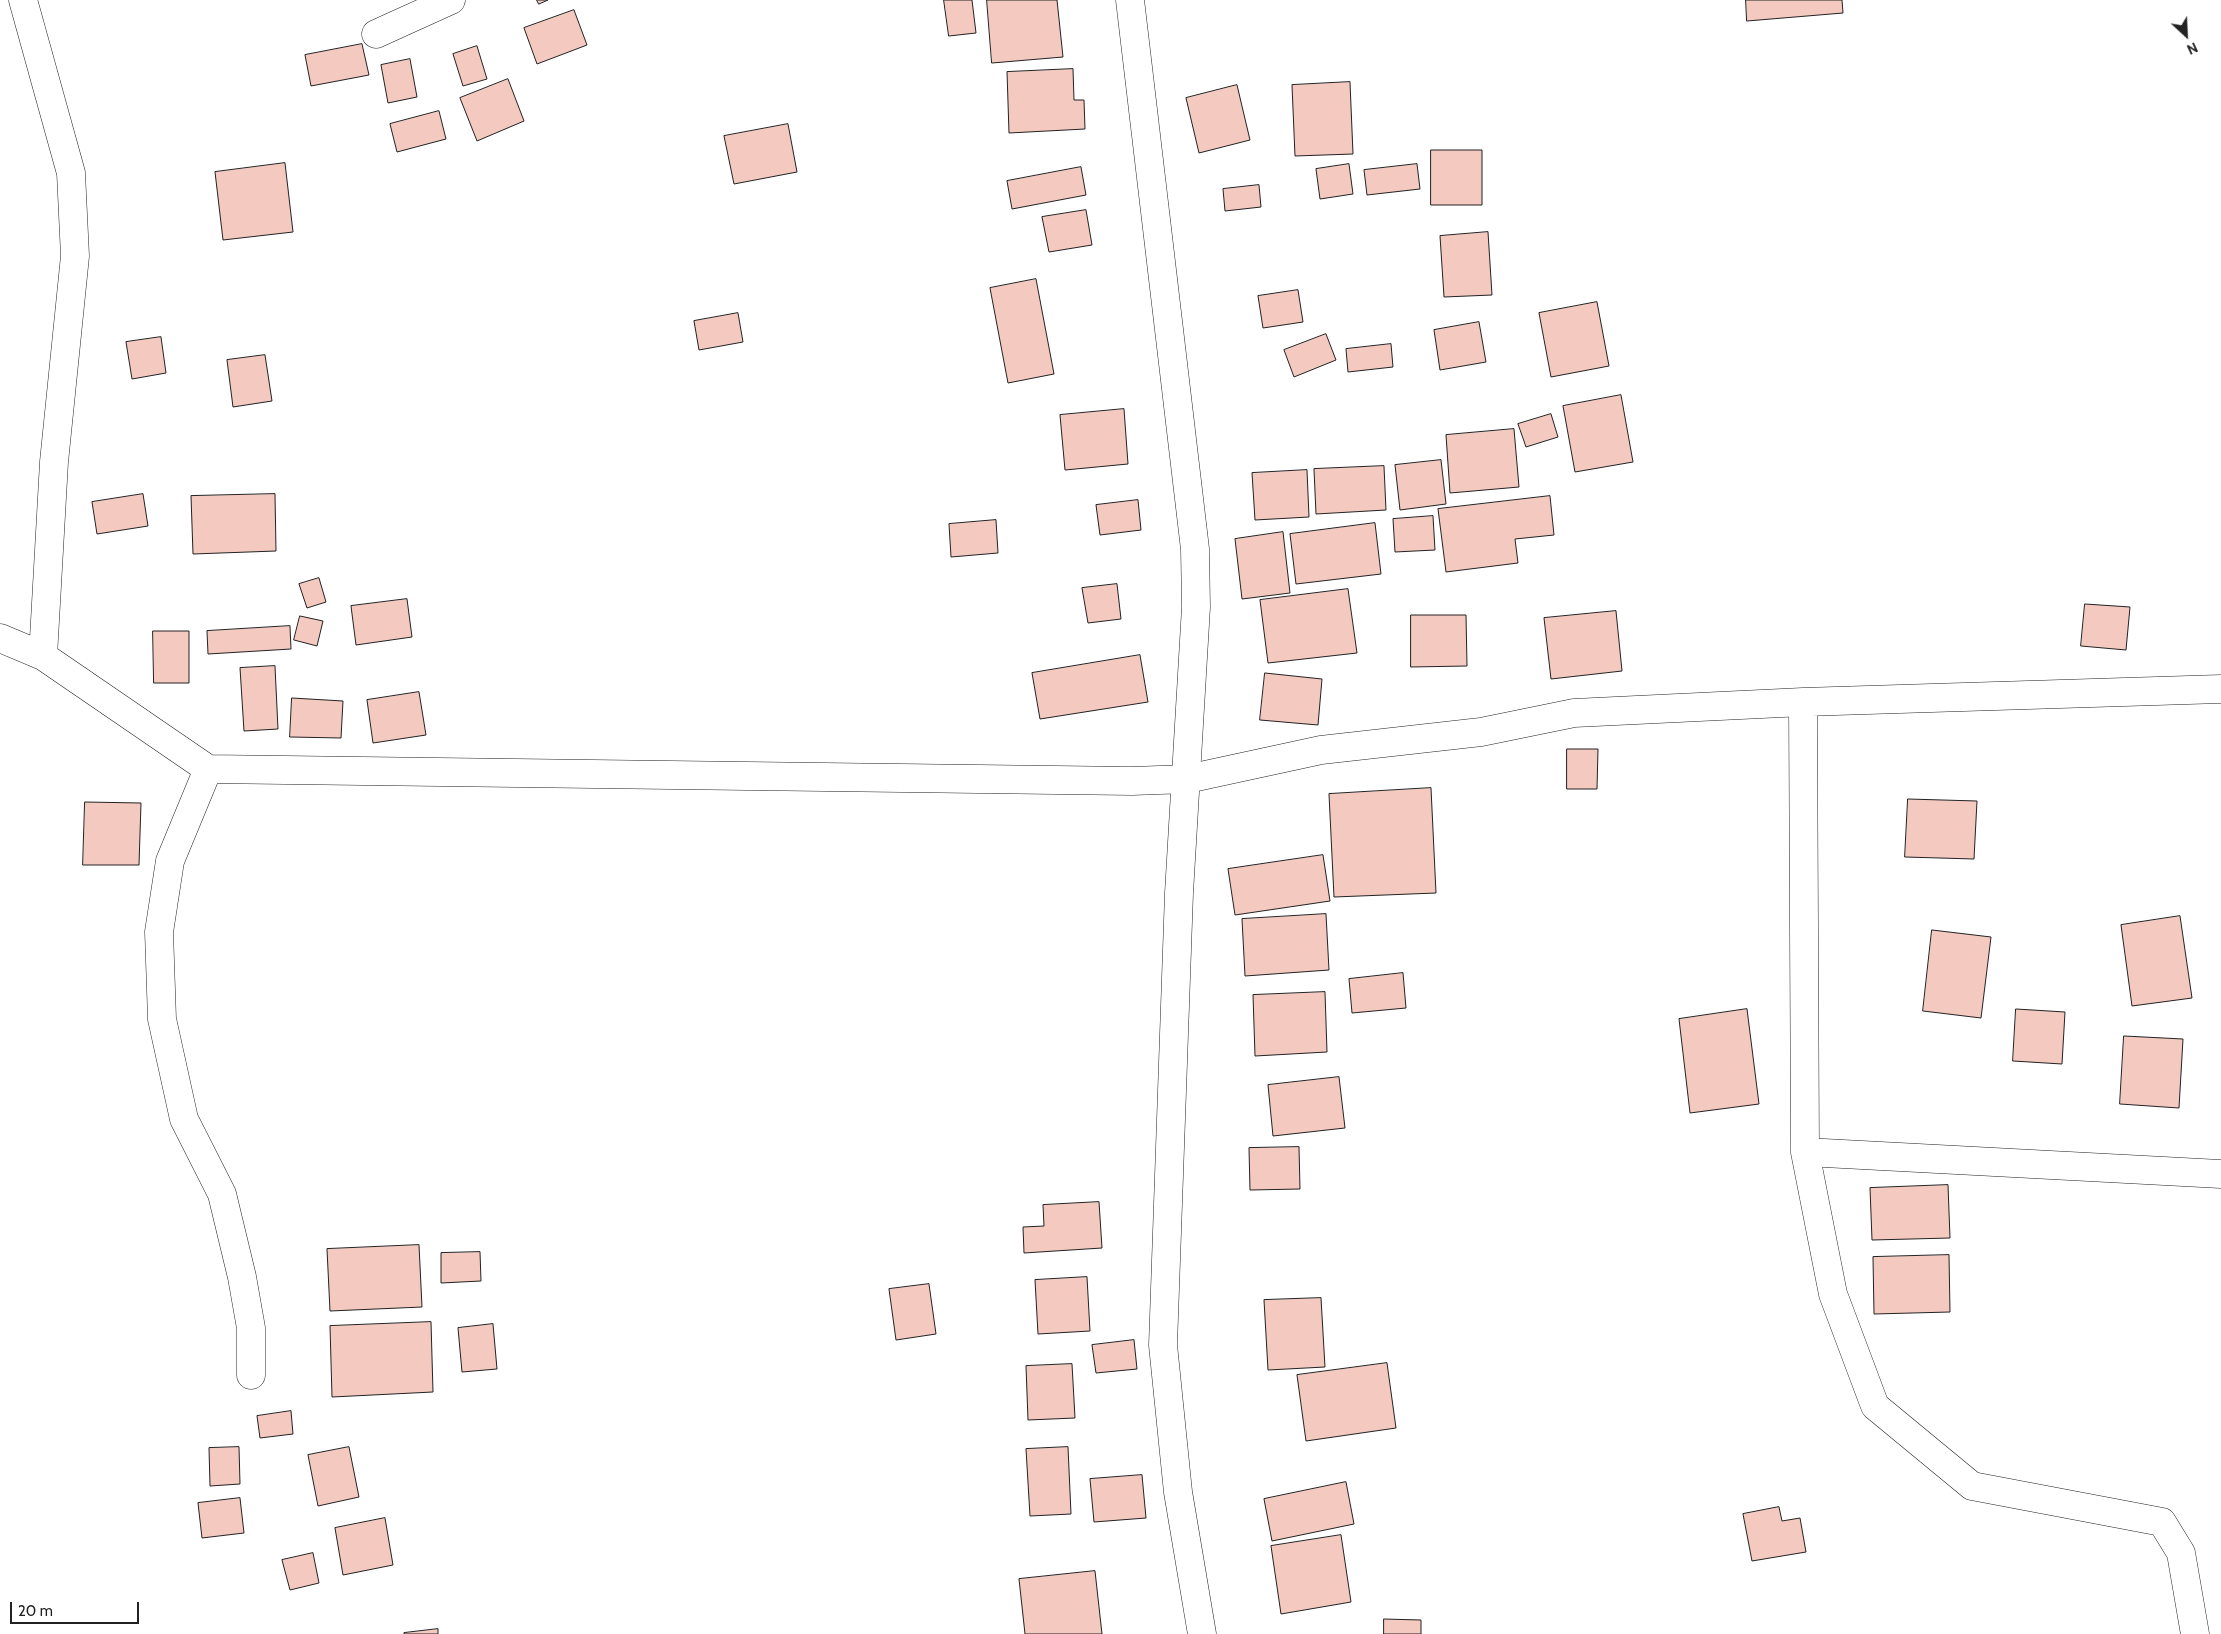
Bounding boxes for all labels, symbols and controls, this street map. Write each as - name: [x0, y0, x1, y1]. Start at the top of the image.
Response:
- north arrow: [2161, 10, 2211, 60]
- text: N: [2184, 38, 2201, 59]
- scale bar: [12, 1592, 141, 1624]
- text: 20 m: [18, 1602, 53, 1620]

